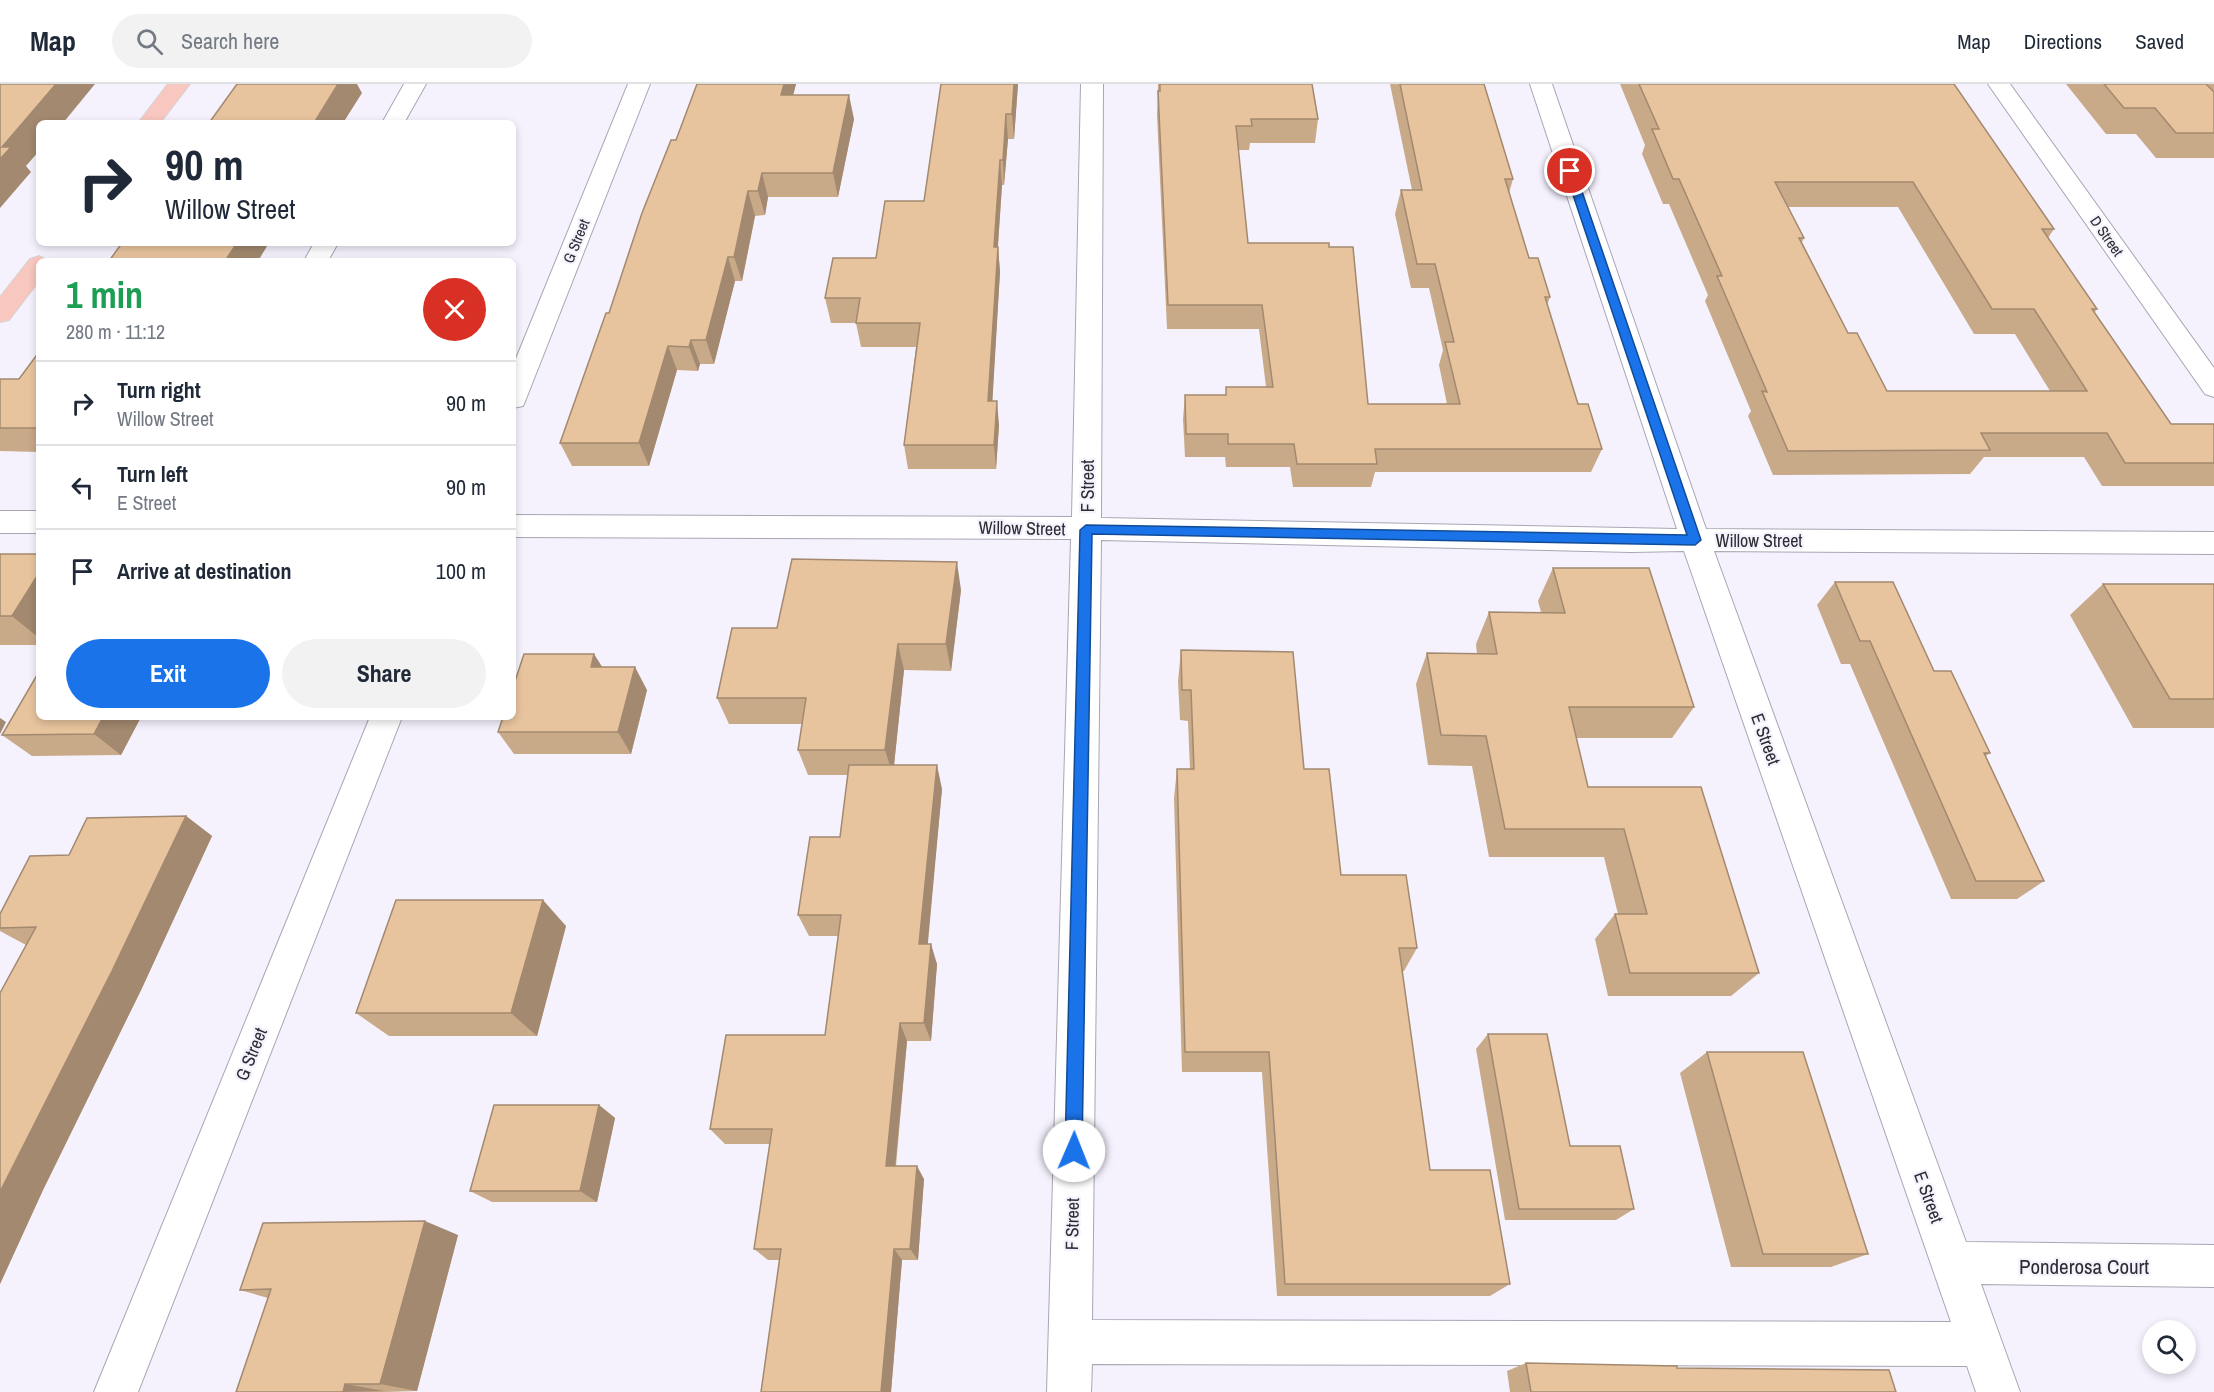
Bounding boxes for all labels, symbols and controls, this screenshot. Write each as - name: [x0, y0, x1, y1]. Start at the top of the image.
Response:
- search box: [112, 14, 532, 68]
- text: Map: [30, 22, 76, 60]
- icon: search: [133, 25, 166, 58]
- text: Search here: [181, 26, 279, 56]
- text: Map: [1957, 27, 1991, 56]
- text: Directions: [2024, 27, 2102, 56]
- text: Saved: [2135, 27, 2184, 56]
- text: 90 m: [165, 137, 244, 193]
- icon: right: [66, 144, 144, 222]
- pin: [1544, 145, 1595, 196]
- icon: arrive: [1553, 154, 1586, 187]
- text: Willow Street: [165, 191, 295, 227]
- street label: D Street: [2085, 211, 2129, 261]
- street label: G Street: [558, 215, 595, 266]
- text: 1 min: [66, 271, 143, 319]
- button: close: [423, 278, 486, 341]
- text: 280 m · 11:12: [66, 318, 165, 345]
- text: Turn right: [117, 375, 201, 405]
- icon: right: [66, 387, 99, 420]
- text: 90 m: [446, 388, 486, 418]
- text: Willow Street: [117, 405, 214, 432]
- text: Turn left: [117, 459, 188, 489]
- street label: F Street: [1075, 460, 1100, 512]
- icon: left: [66, 471, 99, 504]
- text: 90 m: [446, 472, 486, 502]
- text: E Street: [117, 489, 176, 516]
- street label: Willow Street: [978, 515, 1066, 541]
- street label: Willow Street: [1716, 528, 1802, 553]
- icon: arrive: [66, 555, 99, 588]
- text: Arrive at destination: [117, 556, 291, 586]
- text: 100 m: [436, 556, 486, 586]
- button: Exit: [66, 639, 270, 708]
- button: Share: [282, 639, 486, 708]
- street label: E Street: [1745, 710, 1787, 768]
- street label: G Street: [229, 1024, 273, 1084]
- position arrow: [1042, 1119, 1106, 1183]
- street label: E Street: [1908, 1168, 1950, 1226]
- street label: F Street: [1059, 1198, 1085, 1250]
- street label: Ponderosa Court: [2019, 1252, 2149, 1281]
- map controls: [2142, 1320, 2196, 1374]
- button: search: [2142, 1320, 2196, 1374]

